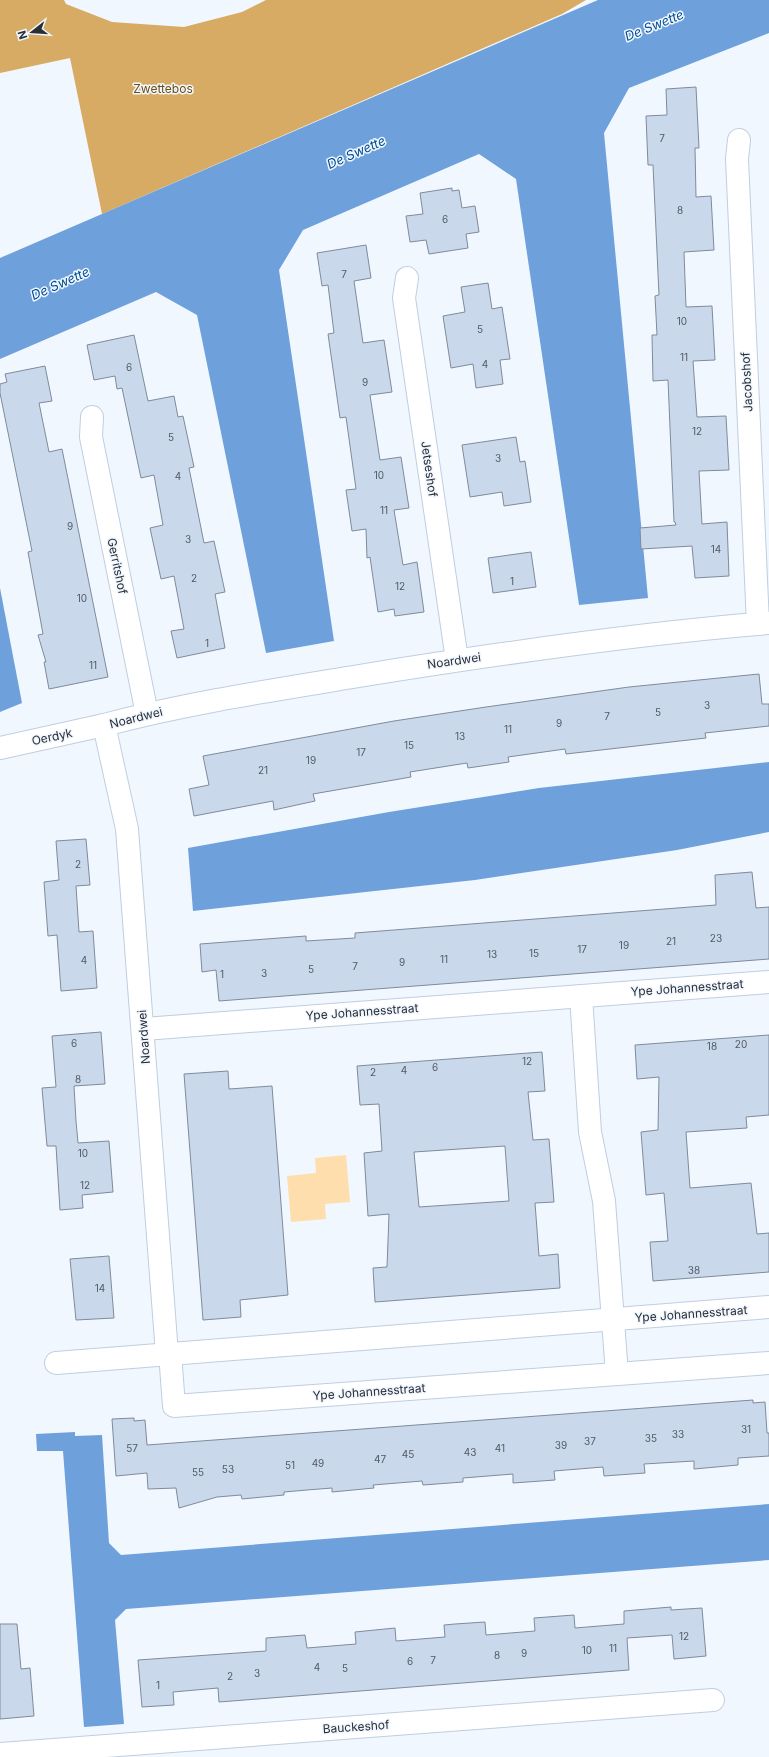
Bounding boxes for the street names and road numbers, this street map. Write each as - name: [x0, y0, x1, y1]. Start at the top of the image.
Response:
- street label: Jacobshof: [737, 351, 756, 412]
- street label: Jetseshof: [418, 440, 441, 498]
- street label: Gerritshof: [104, 536, 131, 596]
- street label: Noardwei: [426, 649, 482, 672]
- street label: Noardwei: [108, 704, 164, 731]
- street label: Oerdyk: [30, 725, 74, 748]
- street label: Ype Johannesstraat: [630, 976, 744, 999]
- street label: Ype Johannesstraat: [305, 1000, 419, 1023]
- street label: Noardwei: [134, 1009, 153, 1065]
- street label: Ype Johannesstraat: [634, 1302, 748, 1325]
- street label: Ype Johannesstraat: [312, 1380, 426, 1403]
- street label: Bauckeshof: [322, 1717, 390, 1736]

